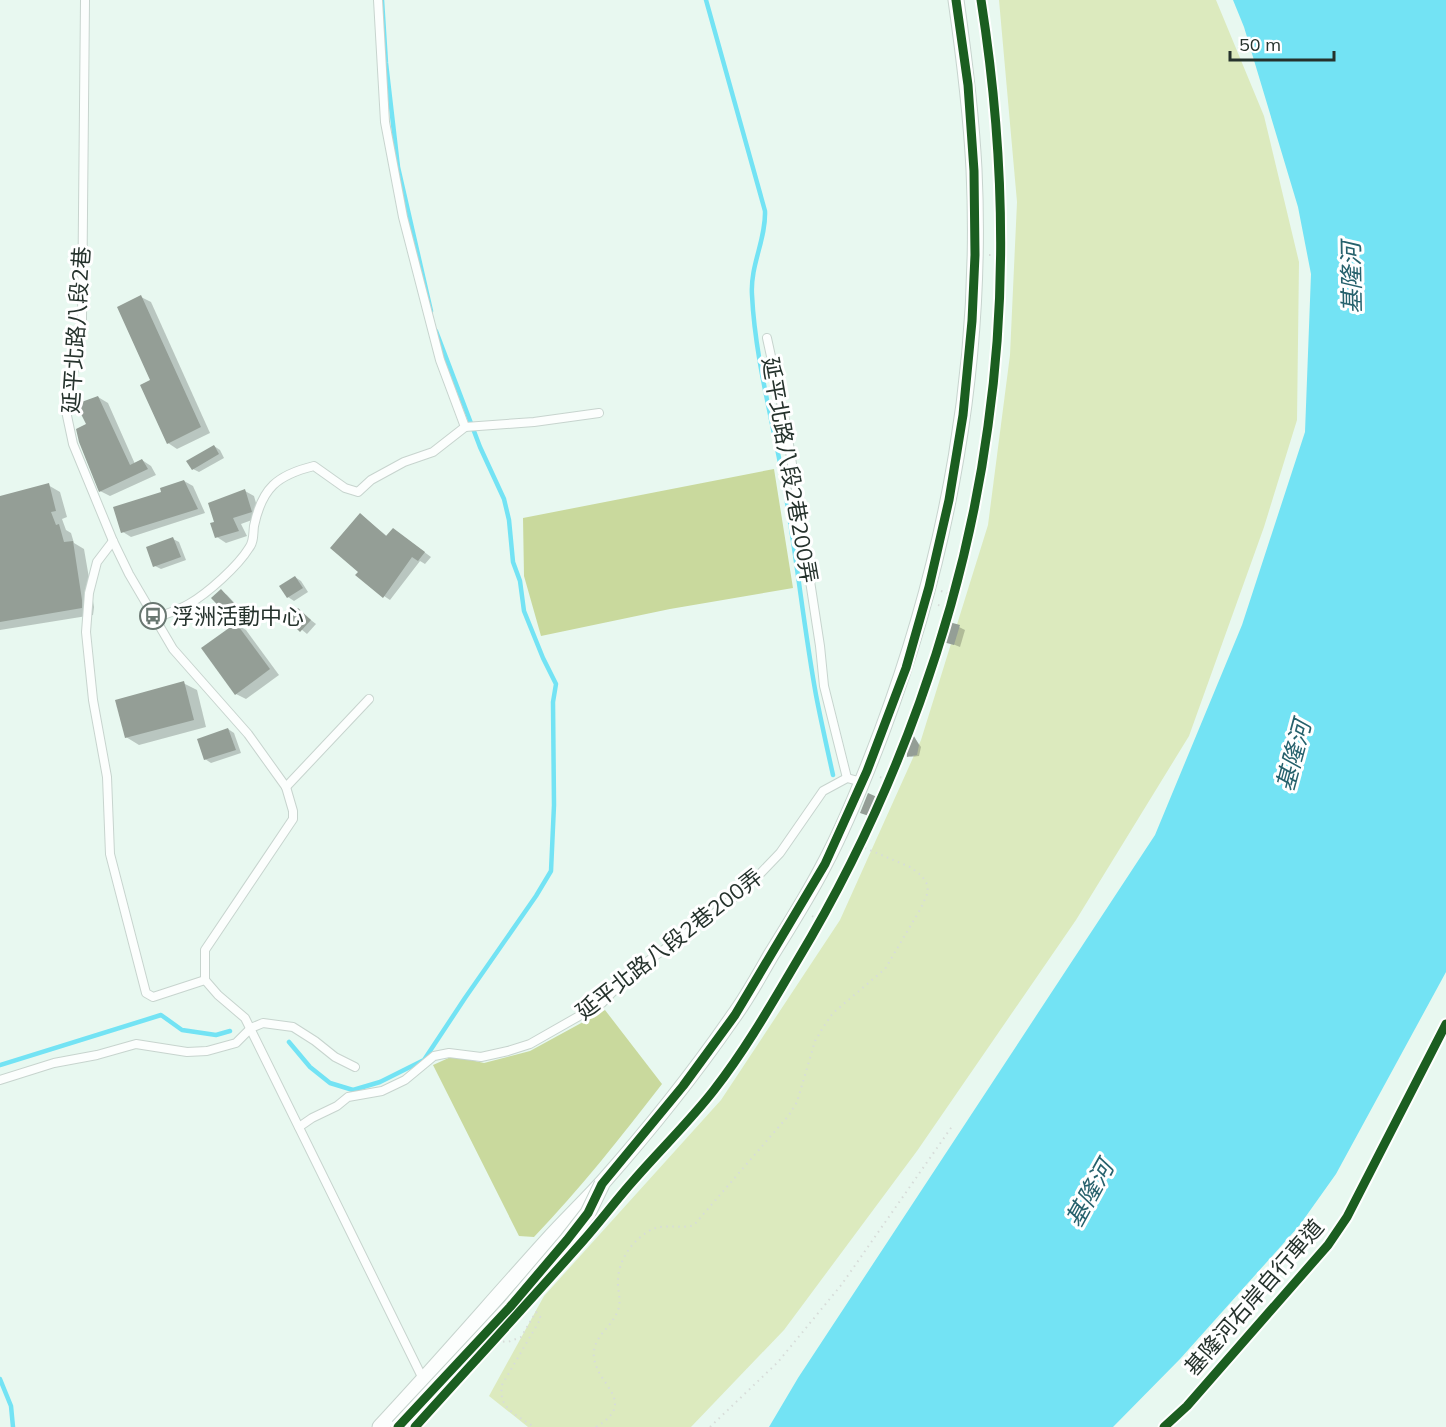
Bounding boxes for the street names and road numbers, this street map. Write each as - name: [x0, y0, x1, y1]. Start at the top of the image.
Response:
- street label: 延平北路八段2巷: [56, 246, 96, 414]
- street label: 延平北路八段2巷200弄: [756, 355, 824, 585]
- street label: 延平北路八段2巷200弄: [570, 863, 768, 1025]
- street label: 基隆河右岸自行車道: [1178, 1213, 1330, 1381]

